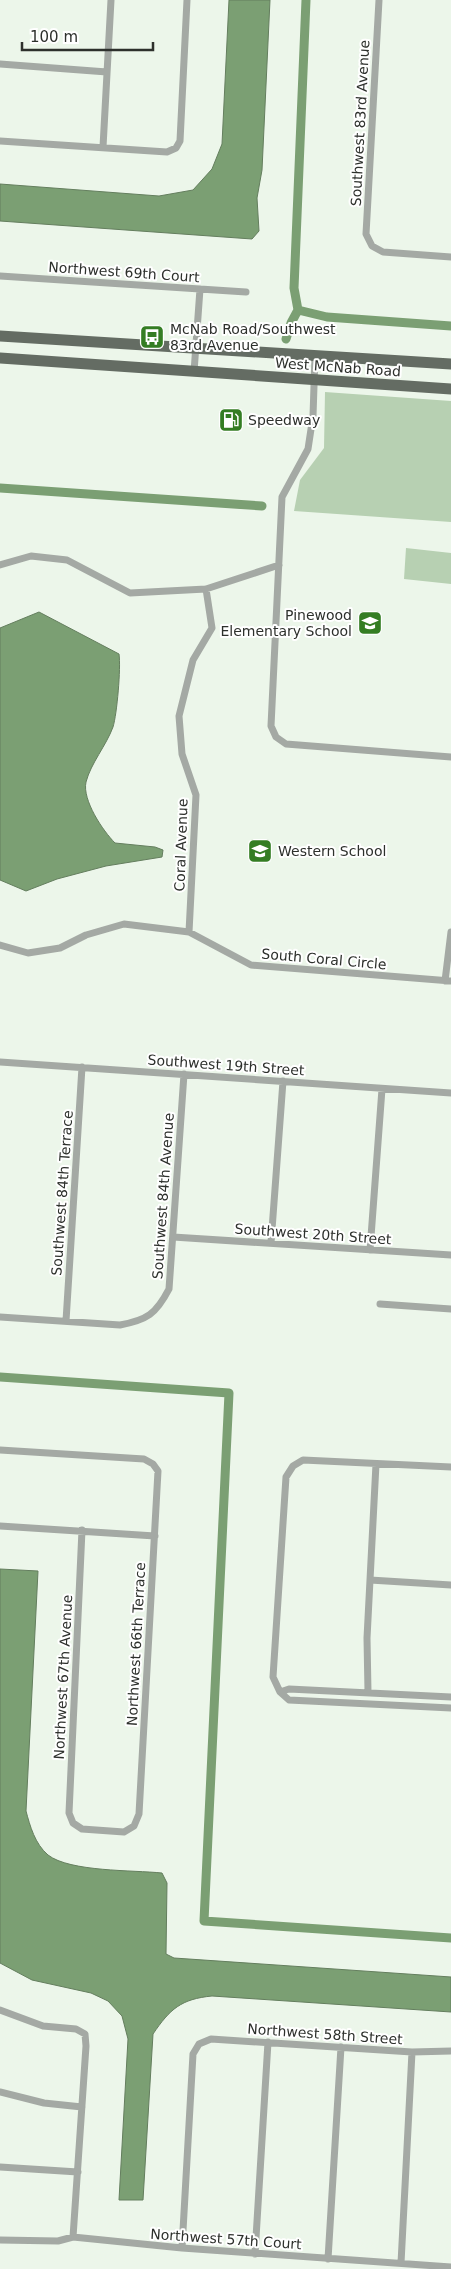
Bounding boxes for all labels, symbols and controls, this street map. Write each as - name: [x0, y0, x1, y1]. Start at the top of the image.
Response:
- scale bar: [22, 20, 154, 52]
- text: 100 m: [30, 28, 78, 46]
- street label: Southwest 83rd Avenue: [348, 39, 372, 207]
- street label: Northwest 69th Court: [48, 259, 201, 285]
- place label: McNab Road/Southwest 83rd Avenue: [170, 321, 336, 353]
- bus stop icon: McNab Road/Southwest 83rd Avenue: [139, 324, 165, 350]
- street label: West McNab Road: [275, 355, 401, 379]
- fuel station icon: Speedway: [218, 407, 244, 433]
- place label: Speedway: [248, 412, 320, 428]
- place label: Pinewood Elementary School: [220, 607, 352, 639]
- school or university icon: Pinewood Elementary School: [357, 610, 383, 636]
- street label: Coral Avenue: [171, 798, 191, 892]
- school or university icon: Western School: [247, 838, 273, 864]
- place label: Western School: [278, 843, 386, 859]
- street label: South Coral Circle: [261, 946, 387, 972]
- street label: Southwest 19th Street: [147, 1052, 305, 1078]
- street label: Southwest 84th Terrace: [48, 1110, 76, 1276]
- street label: Southwest 84th Avenue: [149, 1112, 177, 1280]
- street label: Southwest 20th Street: [234, 1221, 392, 1247]
- street label: Northwest 66th Terrace: [124, 1562, 148, 1726]
- street label: Northwest 67th Avenue: [51, 1594, 75, 1760]
- street label: Northwest 58th Street: [247, 2021, 404, 2047]
- street label: Northwest 57th Court: [150, 2226, 303, 2252]

